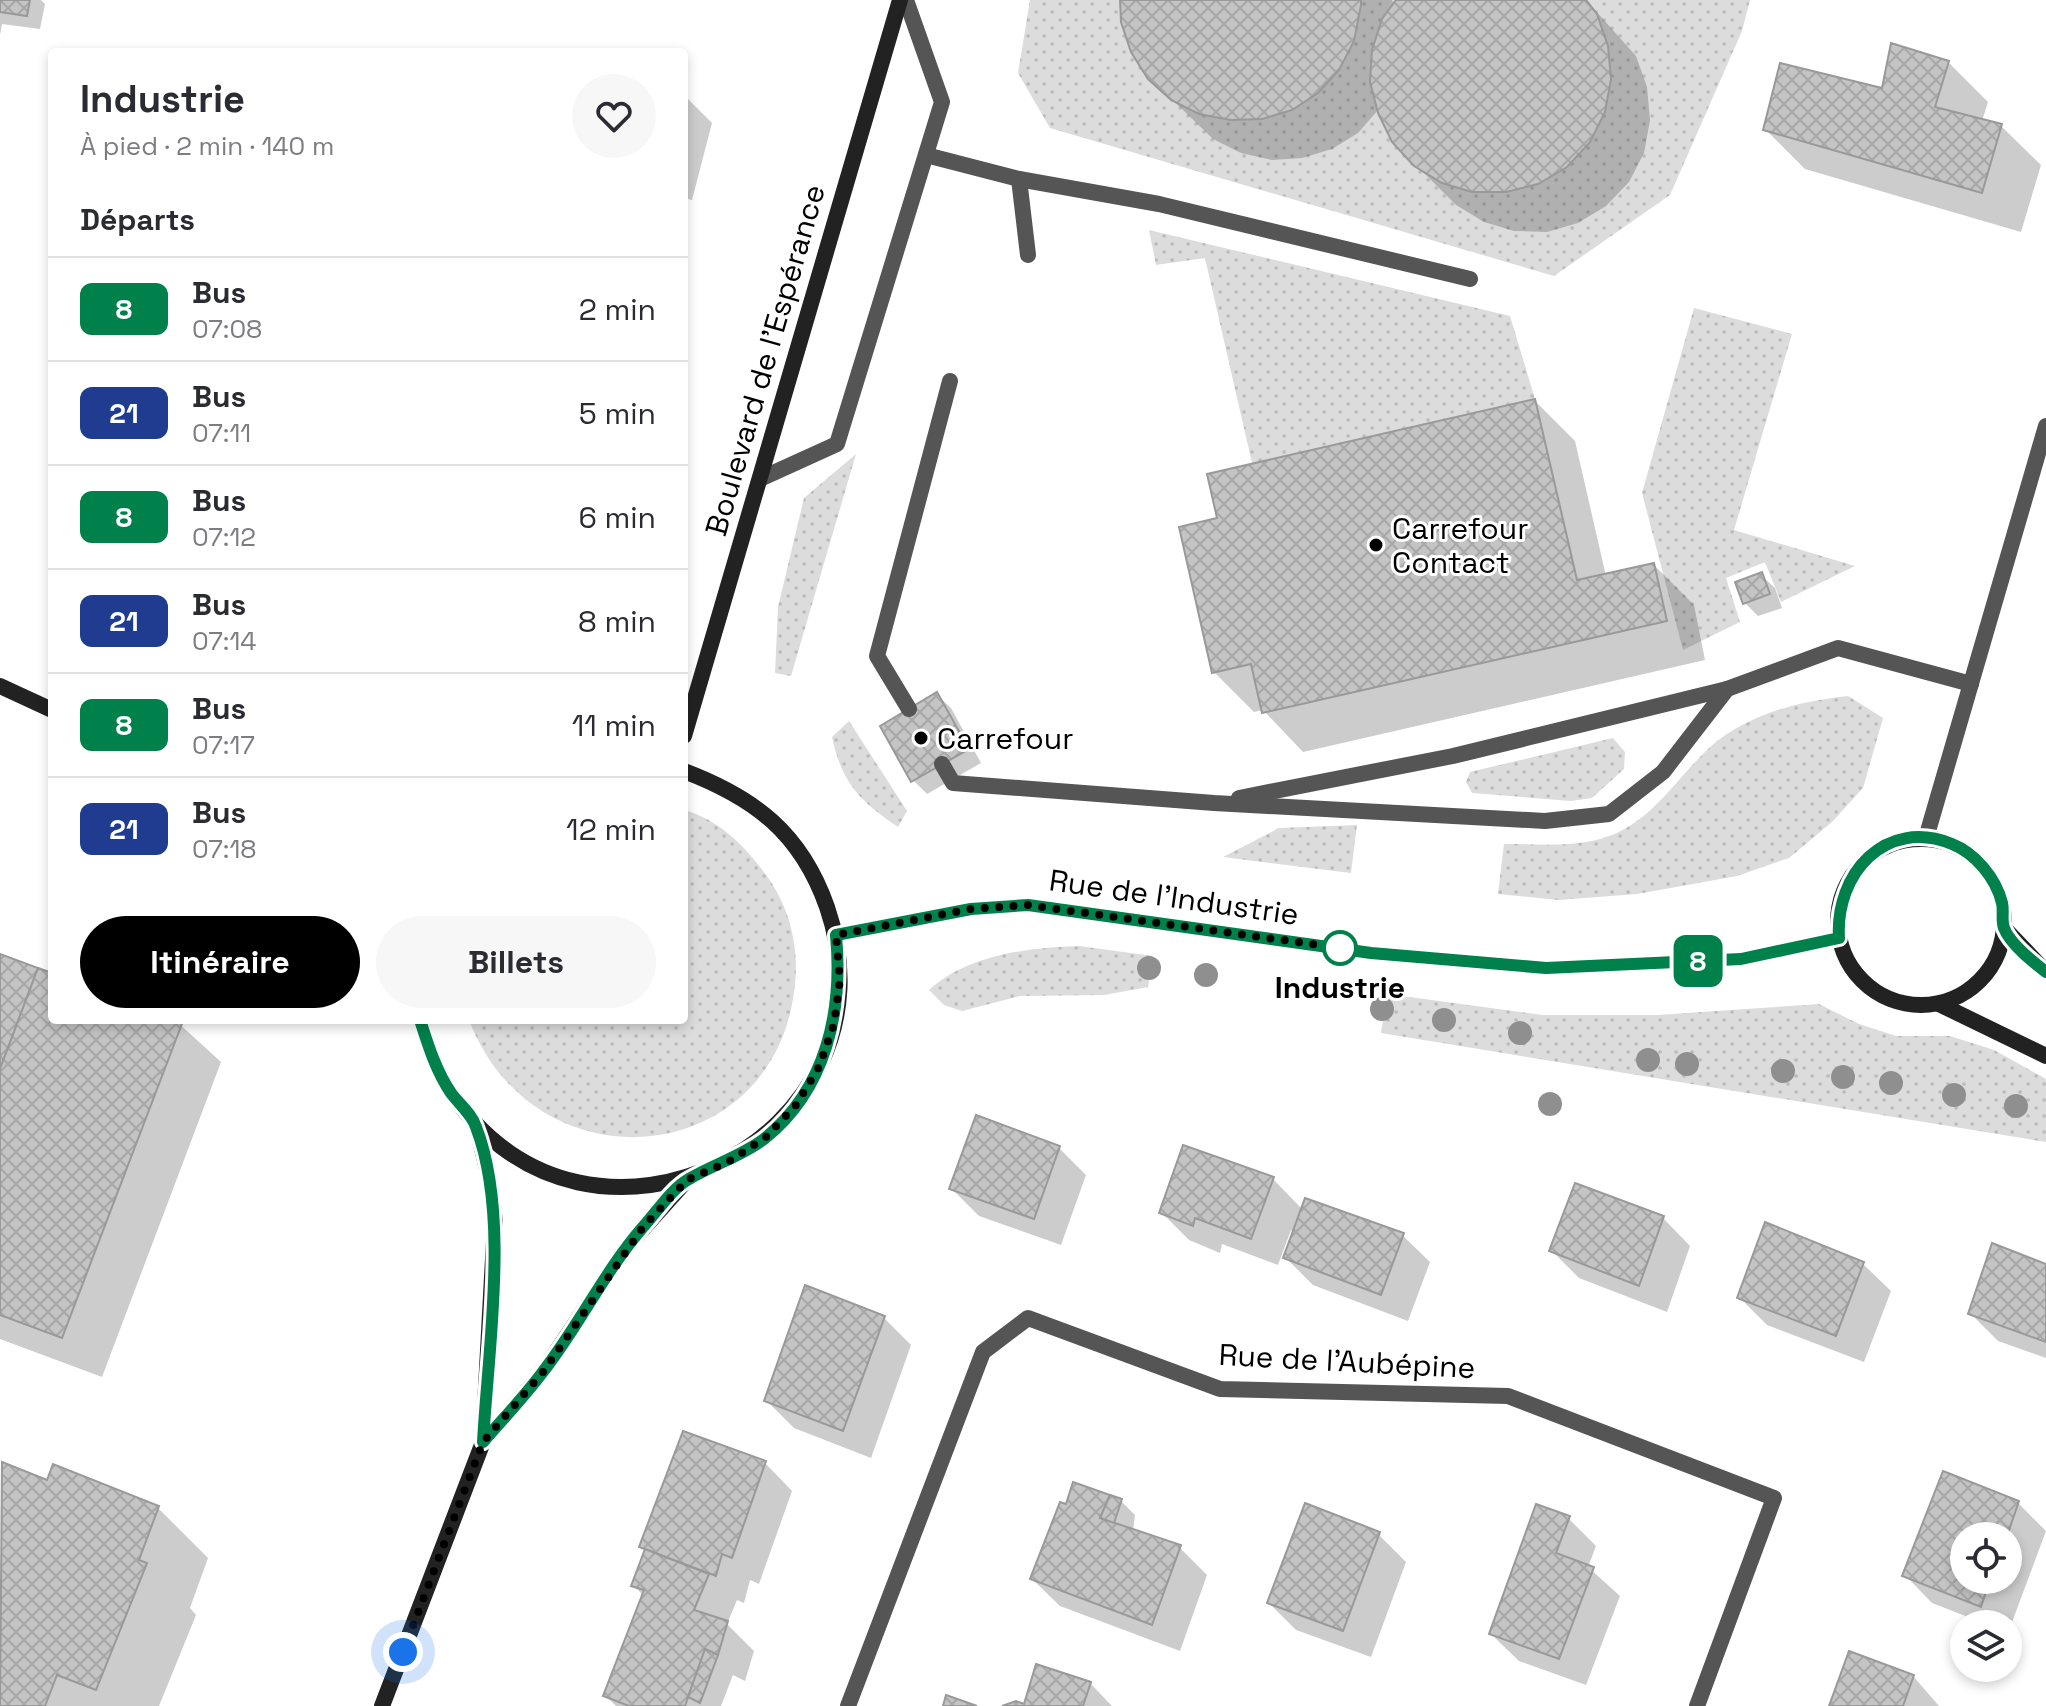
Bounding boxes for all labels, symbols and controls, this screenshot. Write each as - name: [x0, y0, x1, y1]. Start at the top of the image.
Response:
- button: heart: [572, 74, 656, 158]
- text: Industrie: [80, 75, 245, 123]
- text: À pied · 2 min · 140 m: [80, 129, 334, 163]
- street label: Boulevard de l'Espérance: [696, 180, 834, 540]
- text: Départs: [80, 200, 195, 239]
- text: Bus: [192, 273, 246, 312]
- text: 2 min: [579, 290, 656, 329]
- text: 8: [116, 291, 132, 327]
- text: 07:08: [192, 312, 262, 346]
- text: Bus: [192, 377, 246, 416]
- text: 5 min: [579, 394, 656, 433]
- text: 21: [109, 395, 139, 431]
- text: 07:11: [192, 416, 251, 450]
- text: Bus: [192, 481, 246, 520]
- text: 6 min: [578, 498, 656, 537]
- text: 8: [116, 499, 132, 535]
- place label: Carrefour Contact: [1392, 509, 1529, 582]
- text: 07:12: [192, 520, 256, 554]
- marker: Carrefour Contact: [1367, 536, 1385, 554]
- text: Bus: [192, 585, 246, 624]
- text: 8 min: [578, 602, 656, 641]
- text: 21: [109, 603, 139, 639]
- text: 07:14: [192, 624, 257, 658]
- text: Bus: [192, 689, 246, 728]
- text: 11 min: [572, 706, 656, 745]
- text: 8: [116, 707, 132, 743]
- place label: Carrefour: [937, 719, 1074, 758]
- text: 07:17: [192, 728, 255, 762]
- marker: Carrefour: [912, 729, 930, 747]
- text: Bus: [192, 793, 246, 832]
- text: 12 min: [566, 810, 656, 849]
- text: 21: [109, 811, 139, 847]
- text: 07:18: [192, 832, 257, 866]
- street label: Rue de l'Industrie: [1047, 860, 1301, 934]
- button: Itinéraire: [80, 916, 360, 1008]
- button: Billets: [376, 916, 656, 1008]
- marker: Industrie: [1323, 931, 1357, 965]
- line badge: 8: [1672, 935, 1724, 987]
- text: 8: [1690, 943, 1706, 979]
- place label: Industrie: [1275, 968, 1405, 1007]
- street label: Rue de l'Aubépine: [1218, 1335, 1476, 1387]
- map controls: [1950, 1522, 2022, 1682]
- button: locate: [1950, 1522, 2022, 1594]
- button: layers: [1950, 1610, 2022, 1682]
- your location: [383, 1632, 423, 1672]

